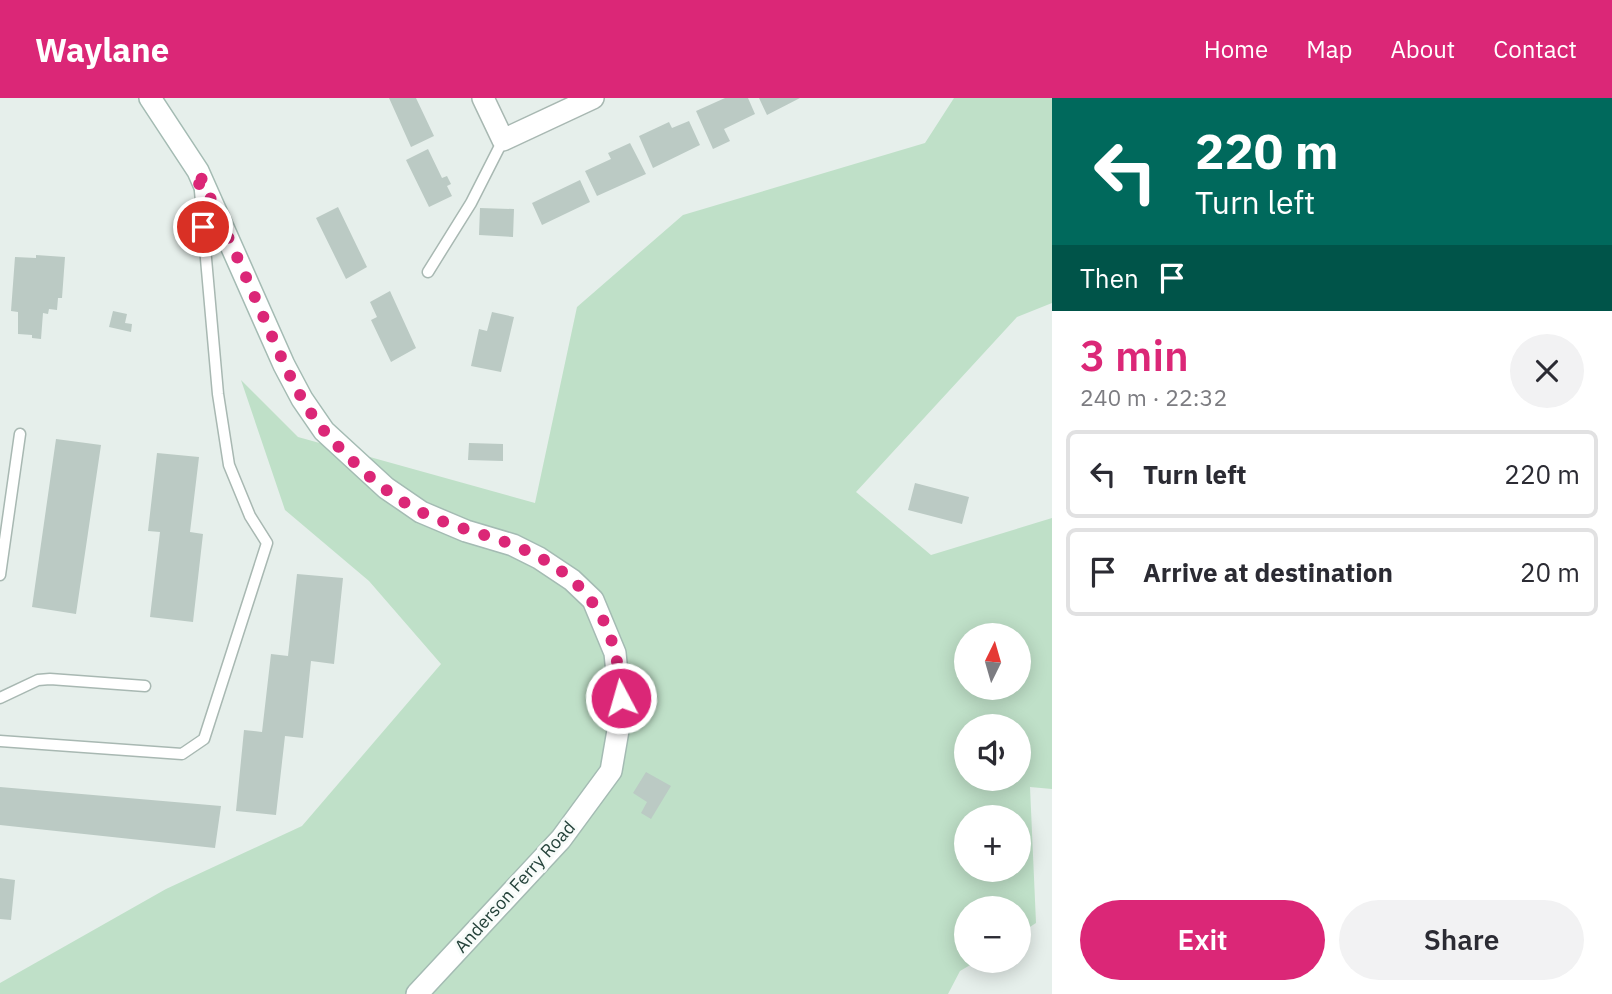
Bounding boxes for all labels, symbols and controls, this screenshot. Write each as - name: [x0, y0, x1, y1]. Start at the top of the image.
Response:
- text: Waylane: [35, 28, 169, 71]
- text: Home: [1204, 33, 1268, 65]
- text: Map: [1306, 33, 1352, 65]
- text: About: [1390, 33, 1455, 65]
- text: Contact: [1493, 33, 1577, 65]
- text: 220 m: [1195, 119, 1339, 182]
- icon: left: [1080, 126, 1171, 217]
- text: Turn left: [1195, 181, 1315, 223]
- pin: [173, 197, 233, 257]
- icon: arrive: [184, 208, 222, 246]
- icon: arrive: [1153, 259, 1191, 297]
- text: Then: [1080, 261, 1139, 295]
- text: 3 min: [1080, 328, 1189, 383]
- button: close: [1510, 334, 1584, 408]
- text: 240 m · 22:32: [1080, 382, 1227, 412]
- icon: left: [1084, 455, 1122, 493]
- text: Turn left: [1143, 457, 1246, 491]
- text: 220 m: [1504, 457, 1580, 491]
- icon: arrive: [1084, 553, 1122, 591]
- text: Arrive at destination: [1143, 555, 1393, 589]
- text: 20 m: [1520, 555, 1580, 589]
- north arrow: [954, 623, 1031, 700]
- map controls: [954, 623, 1031, 973]
- position arrow: [584, 661, 658, 735]
- button: sound: [954, 714, 1031, 791]
- button: +: [954, 805, 1031, 882]
- street label: Anderson Ferry Road: [449, 816, 580, 957]
- button: −: [954, 896, 1031, 973]
- button: Exit: [1080, 900, 1325, 980]
- button: Share: [1339, 900, 1584, 980]

